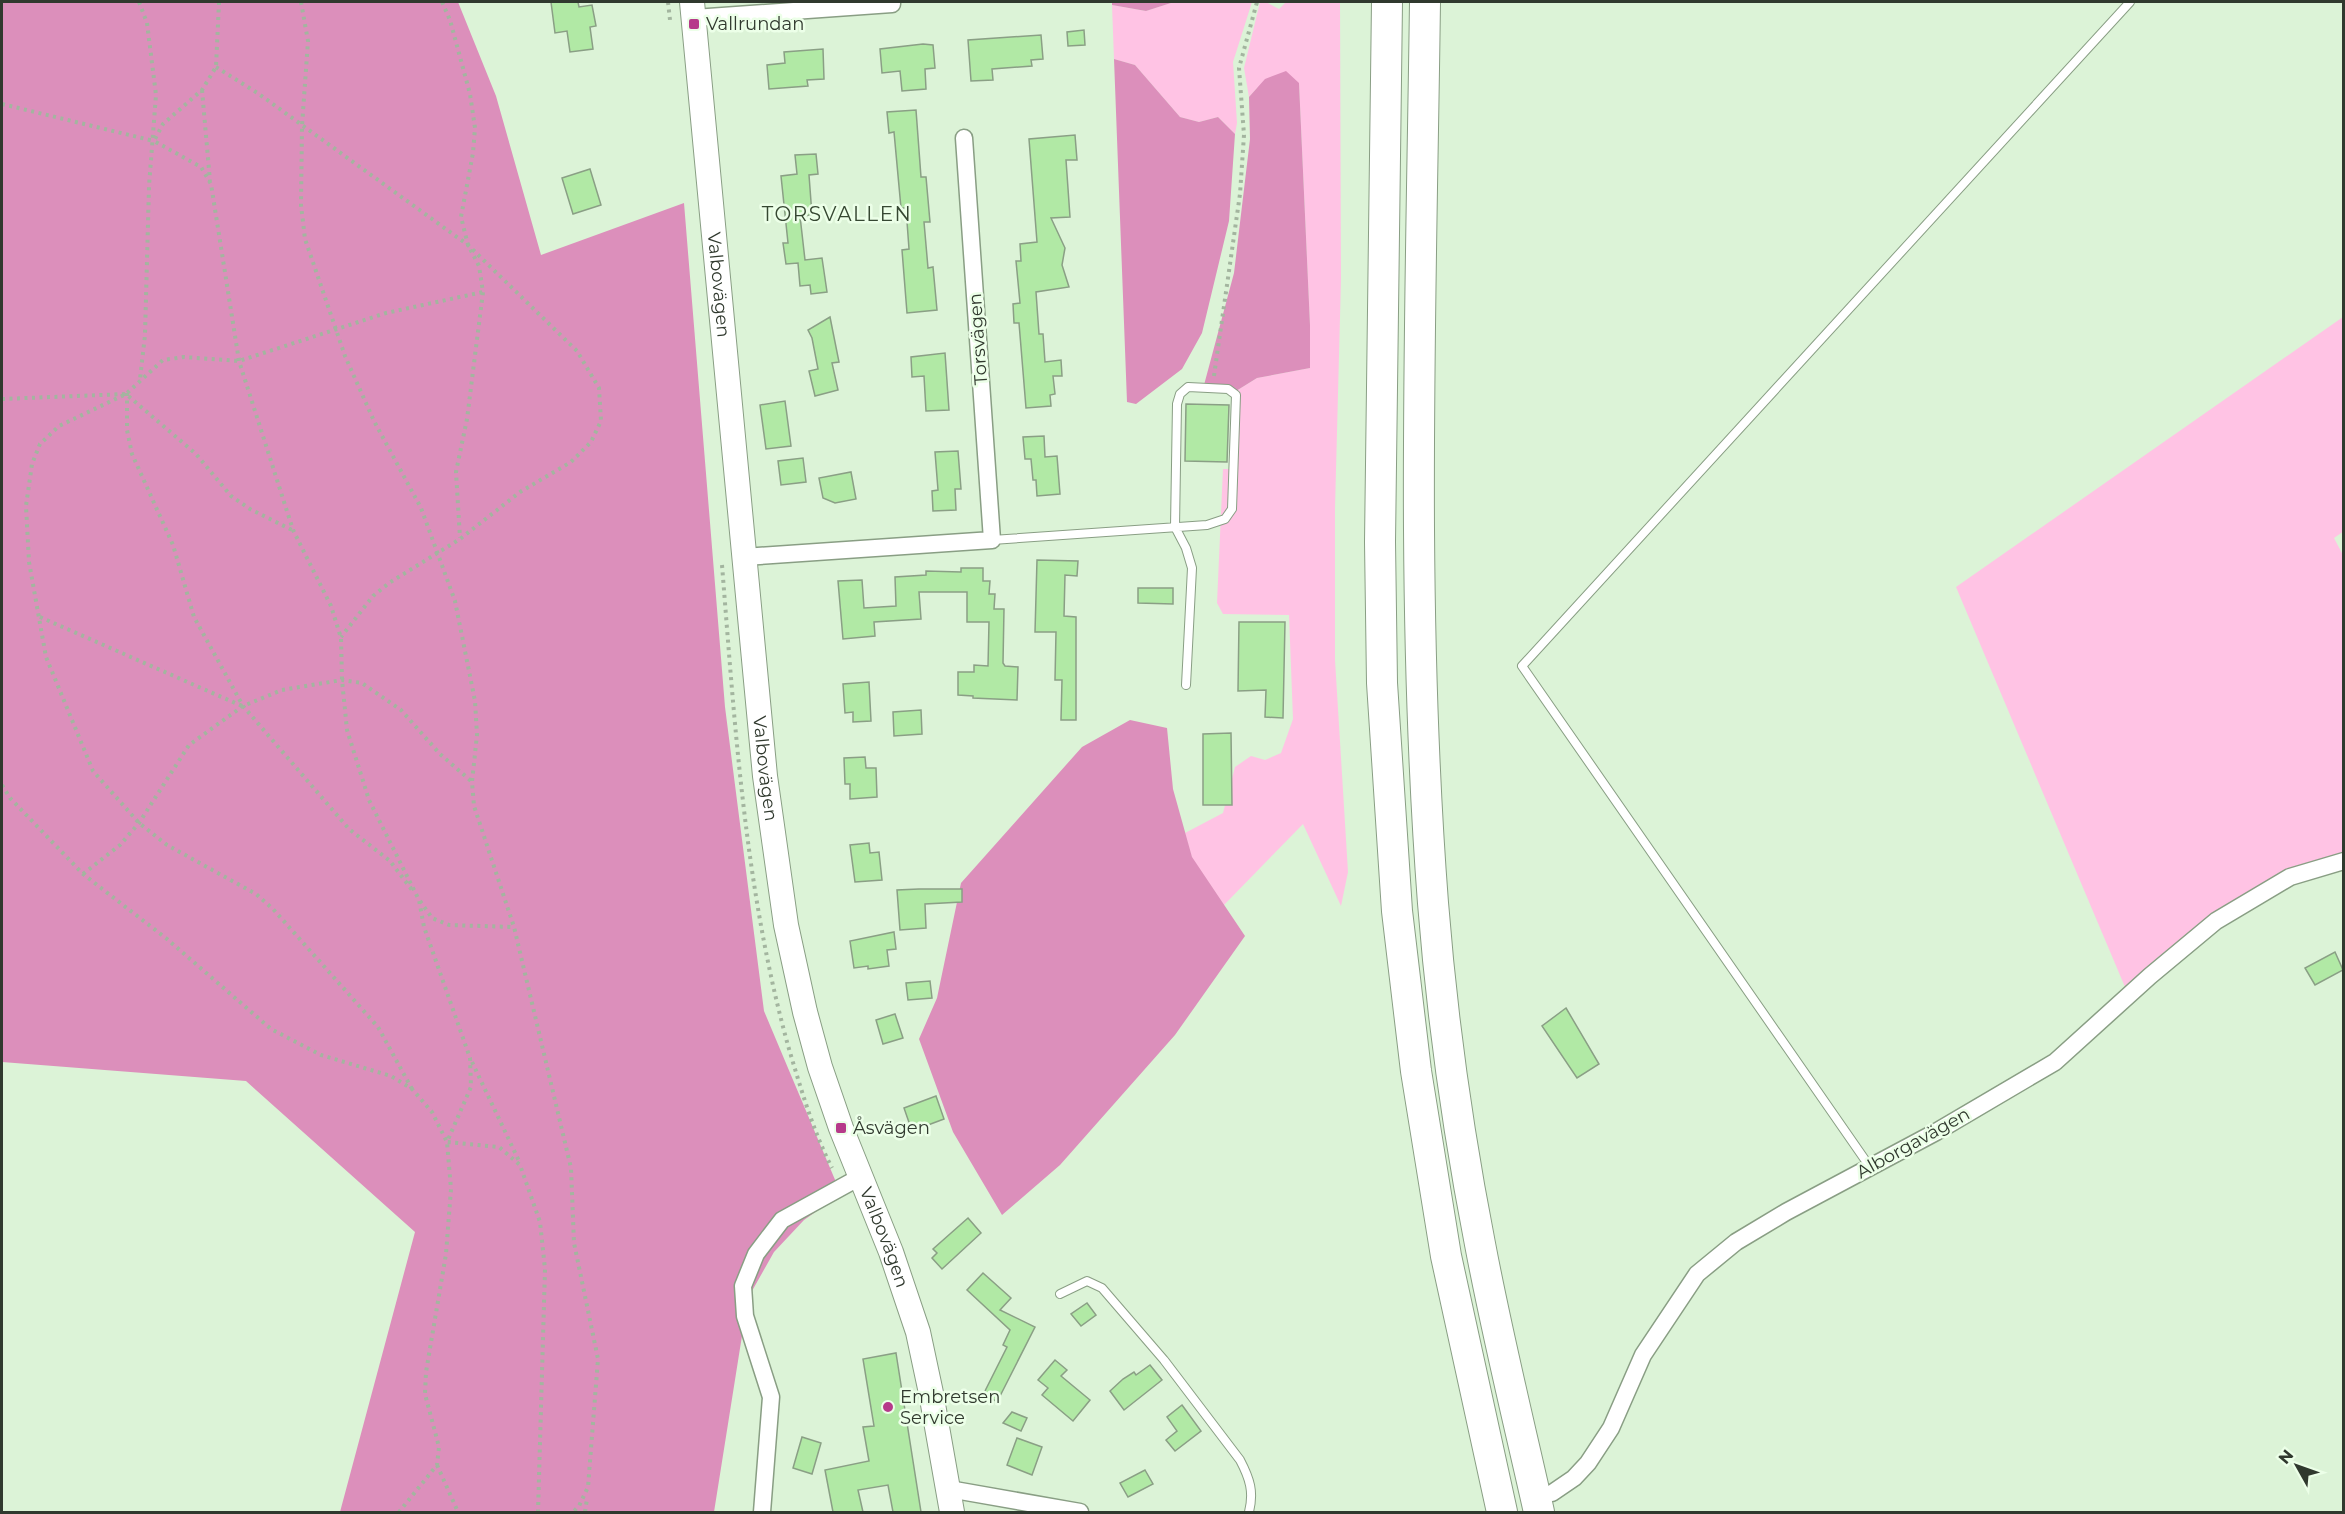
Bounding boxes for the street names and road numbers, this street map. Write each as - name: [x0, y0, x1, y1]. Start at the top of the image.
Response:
- street label: Valbovägen: [703, 231, 735, 338]
- street label: Torsvägen: [964, 292, 992, 386]
- street label: Valbovägen: [748, 715, 782, 823]
- street label: Alborgavägen: [1852, 1103, 1974, 1183]
- street label: Valbovägen: [855, 1184, 913, 1290]

